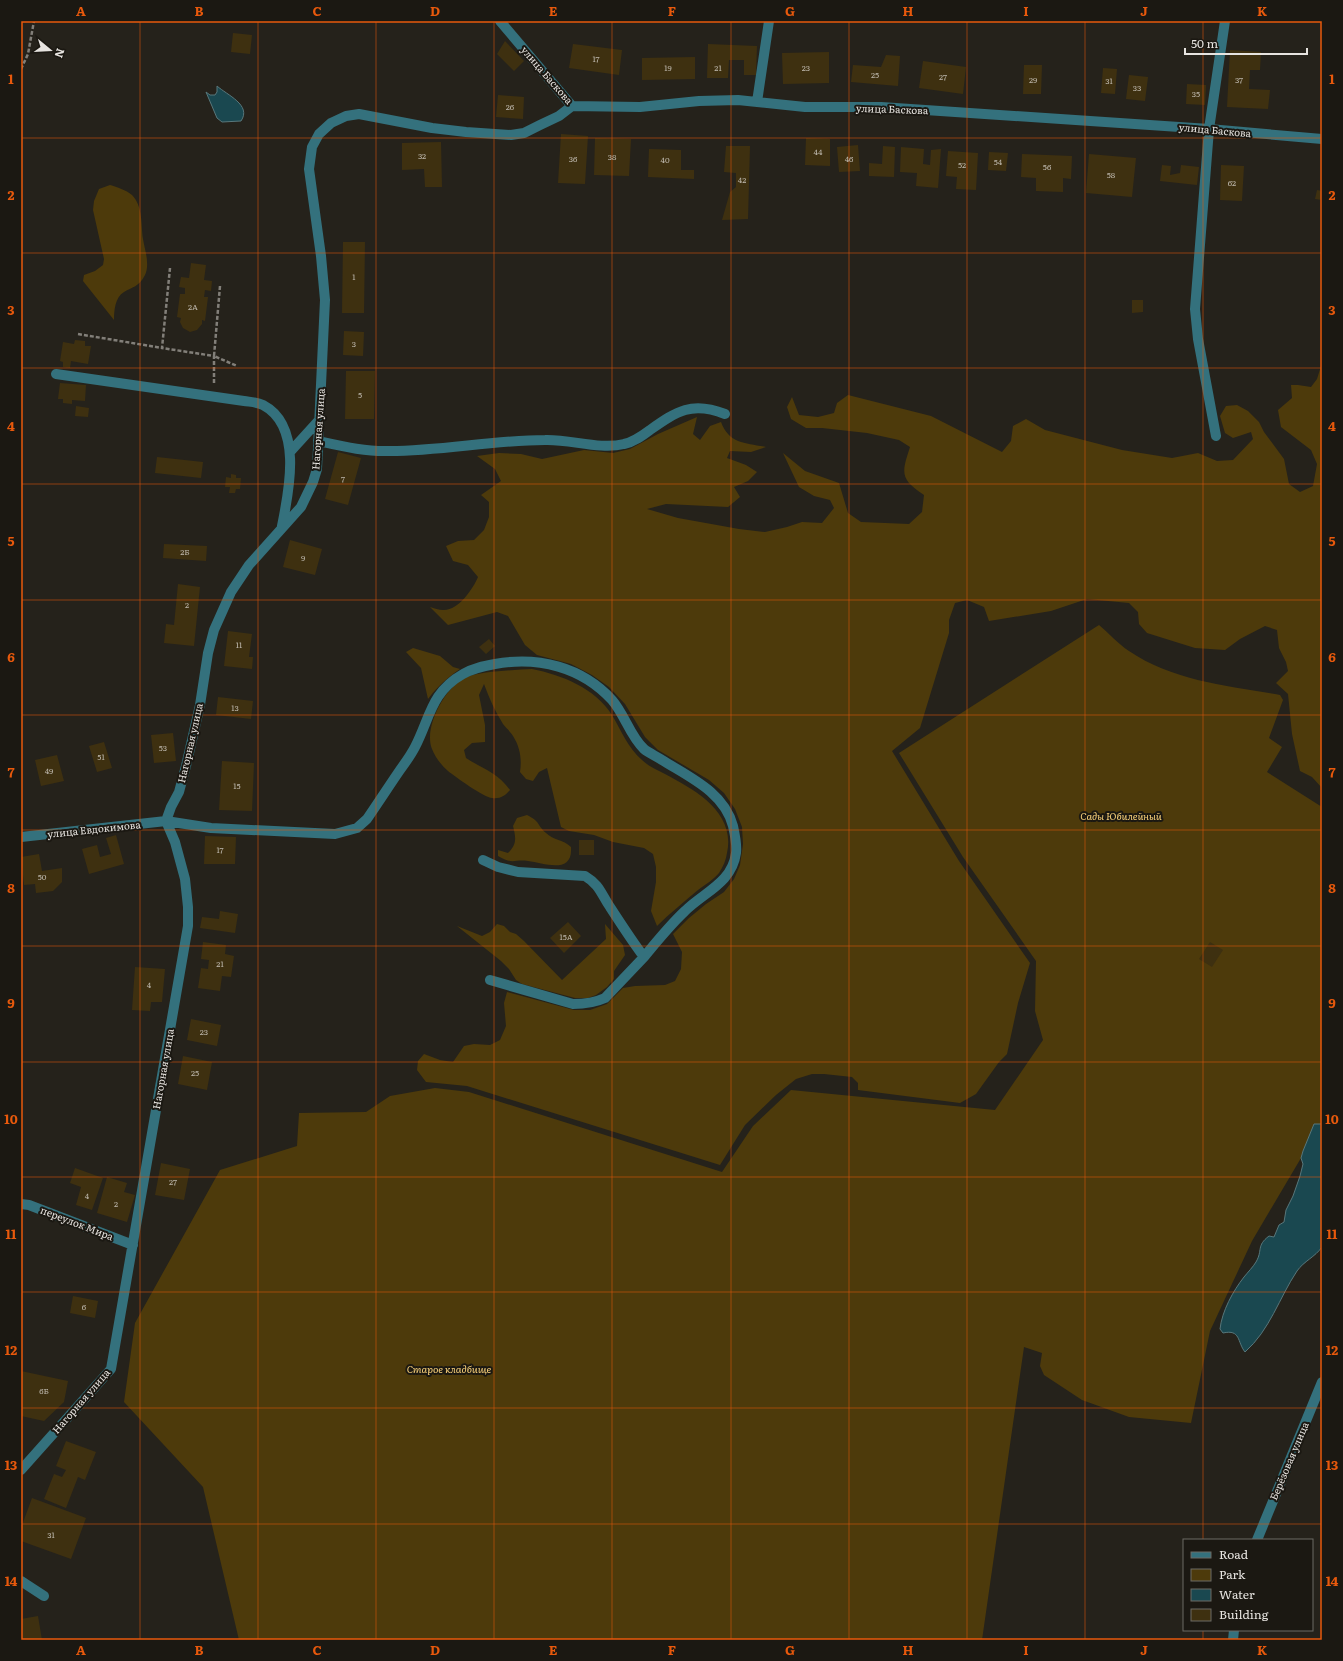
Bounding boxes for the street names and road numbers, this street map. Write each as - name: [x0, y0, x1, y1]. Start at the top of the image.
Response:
- street label: улица Баскова: [518, 42, 577, 107]
- street label: улица Баскова: [856, 100, 929, 117]
- street label: улица Баскова: [1178, 119, 1252, 140]
- street label: Нагорная улица: [307, 387, 328, 470]
- street label: Нагорная улица: [173, 701, 206, 784]
- street label: улица Евдокимова: [47, 816, 142, 841]
- street label: Нагорная улица: [148, 1027, 177, 1110]
- street label: переулок Мира: [38, 1202, 116, 1244]
- street label: Нагорная улица: [48, 1365, 113, 1436]
- street label: Берёзовая улица: [1265, 1419, 1312, 1502]

